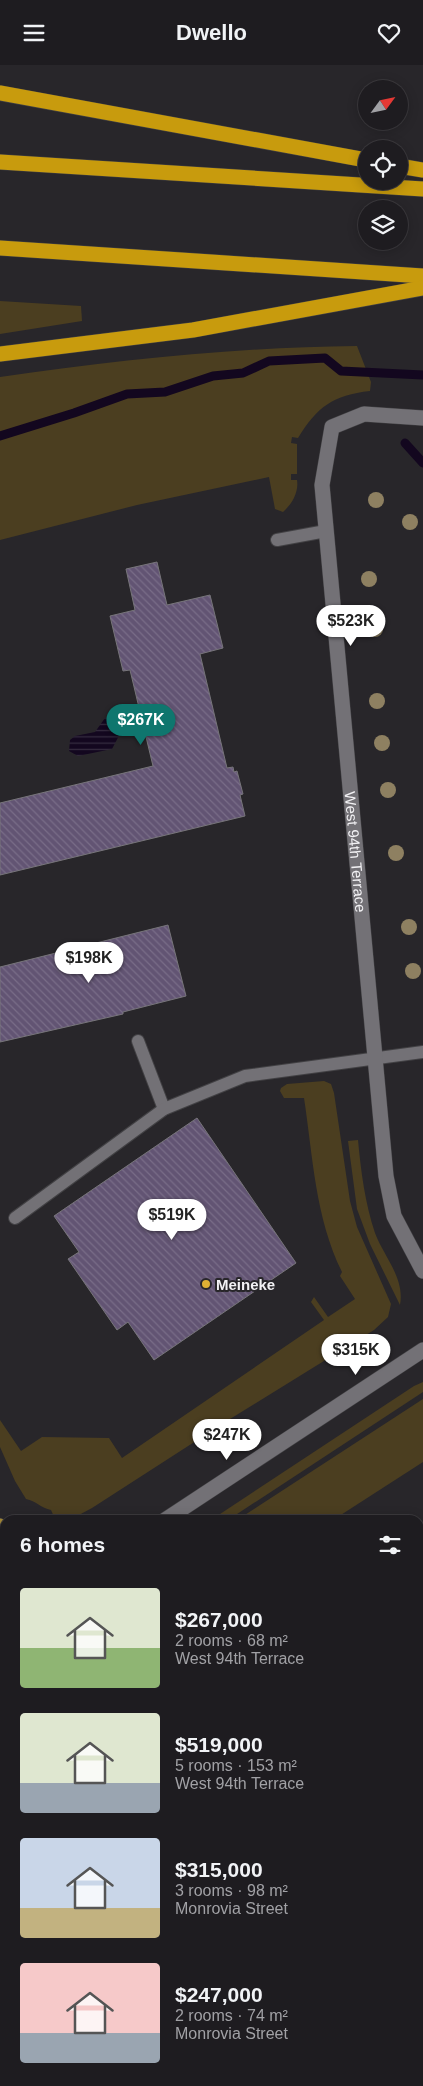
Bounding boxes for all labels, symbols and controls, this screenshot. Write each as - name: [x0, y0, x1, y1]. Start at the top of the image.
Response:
- icon: menu: [20, 19, 48, 47]
- icon: heart: [375, 19, 403, 47]
- text: Dwello: [176, 20, 247, 45]
- north arrow: [358, 80, 408, 130]
- map controls: [358, 80, 408, 250]
- button: locate: [358, 140, 408, 190]
- button: layers: [358, 200, 408, 250]
- pin: $523K: [316, 605, 386, 647]
- text: $523K: [327, 612, 375, 629]
- pin: $267K: [106, 703, 176, 746]
- text: $267K: [117, 711, 165, 728]
- street label: West 94th Terrace: [342, 791, 370, 913]
- pin: $198K: [54, 941, 124, 984]
- text: $198K: [65, 949, 113, 966]
- pin: $519K: [137, 1199, 207, 1241]
- text: $519K: [148, 1206, 196, 1223]
- place label: Meineke: [216, 1276, 275, 1293]
- marker: Meineke: [200, 1278, 212, 1290]
- pin: $315K: [321, 1333, 391, 1376]
- text: $315K: [332, 1341, 380, 1358]
- pin: $247K: [192, 1419, 262, 1461]
- text: $247K: [203, 1426, 251, 1443]
- icon: filters: [376, 1531, 404, 1559]
- text: 6 homes: [20, 1533, 105, 1556]
- icon: home: [60, 1608, 120, 1668]
- text: $267,000: [175, 1608, 263, 1631]
- text: 2 rooms · 68 m²: [175, 1632, 288, 1649]
- text: West 94th Terrace: [175, 1650, 304, 1667]
- icon: home: [60, 1733, 120, 1793]
- text: $519,000: [175, 1733, 263, 1756]
- text: 5 rooms · 153 m²: [175, 1757, 297, 1774]
- text: West 94th Terrace: [175, 1775, 304, 1792]
- icon: home: [60, 1858, 120, 1918]
- text: $315,000: [175, 1858, 263, 1881]
- text: 3 rooms · 98 m²: [175, 1882, 288, 1899]
- text: Monrovia Street: [175, 1900, 288, 1917]
- icon: home: [60, 1983, 120, 2043]
- text: $247,000: [175, 1983, 263, 2006]
- text: 2 rooms · 74 m²: [175, 2007, 288, 2024]
- text: Monrovia Street: [175, 2025, 288, 2042]

